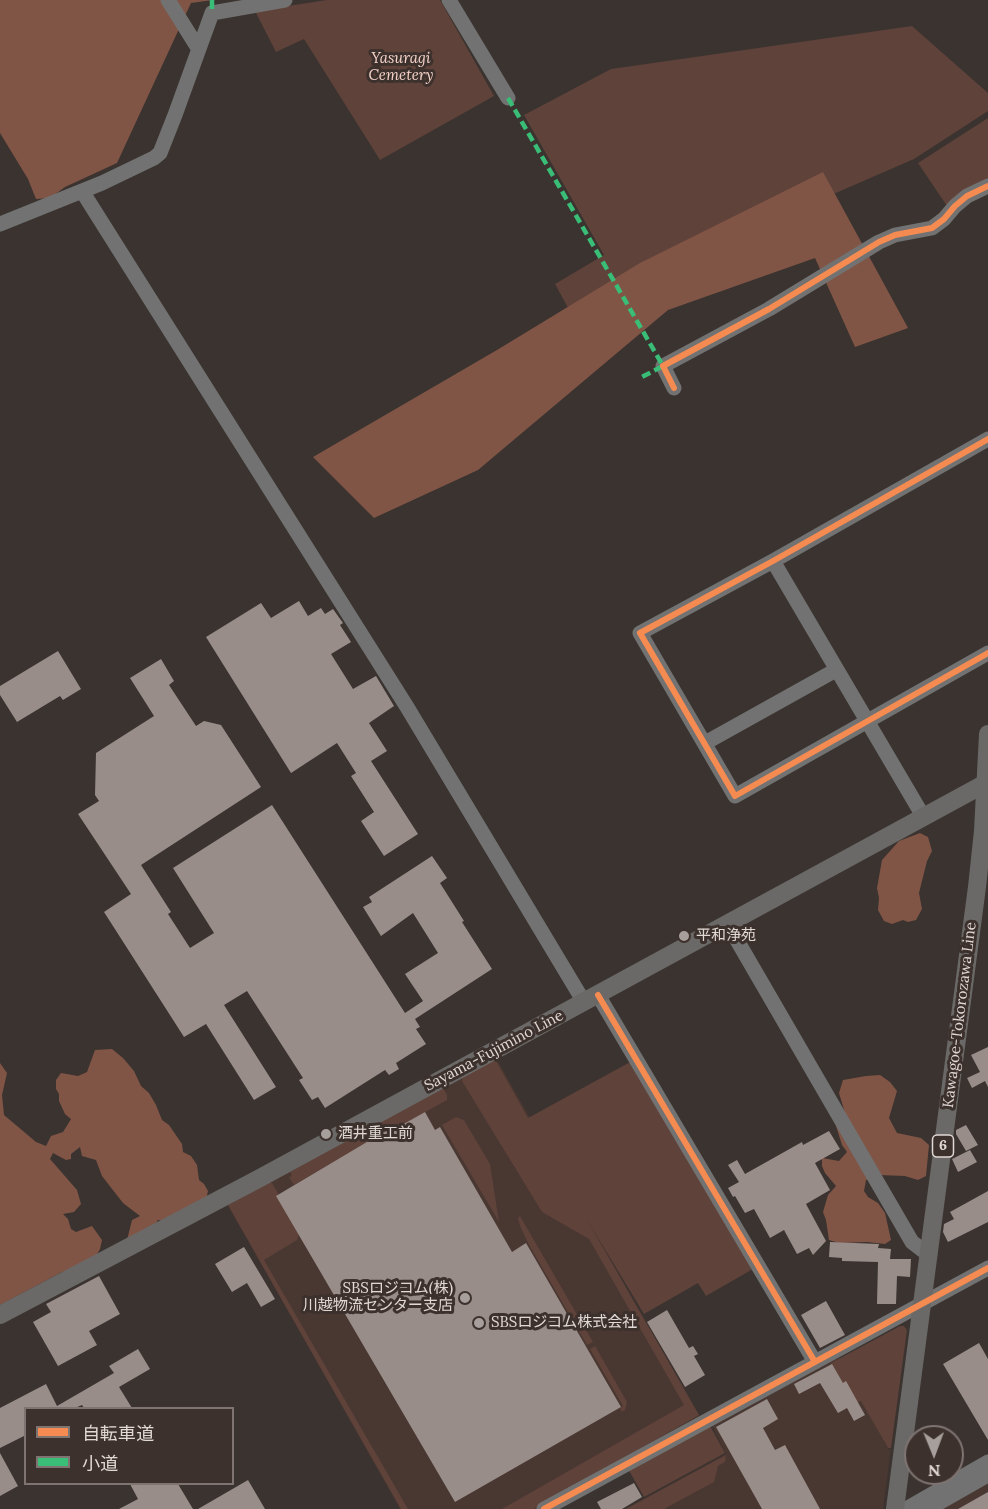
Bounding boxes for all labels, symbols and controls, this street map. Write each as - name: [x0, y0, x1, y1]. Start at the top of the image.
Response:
- park label: Yasuragi Cemetery: [368, 50, 434, 85]
- street label: Kawagoe-Tokorozawa Line: [940, 921, 980, 1109]
- place label: 平和浄苑: [696, 927, 756, 945]
- marker: 平和浄苑: [677, 929, 691, 943]
- street label: Sayama-Fujimino Line: [421, 1007, 567, 1095]
- place label: 酒井重工前: [338, 1125, 413, 1143]
- marker: 酒井重工前: [319, 1127, 333, 1141]
- road number: 6: [932, 1135, 954, 1157]
- place label: SBSロジコム(株) 川越物流センター支店: [303, 1280, 453, 1315]
- marker: SBSロジコム(株) 川越物流センター支店: [458, 1291, 472, 1305]
- place label: SBSロジコム株式会社: [491, 1314, 637, 1332]
- marker: SBSロジコム株式会社: [472, 1316, 486, 1330]
- legend: [24, 1407, 234, 1485]
- text: 自転車道: [82, 1422, 154, 1445]
- north arrow: [904, 1425, 964, 1485]
- text: 小道: [82, 1452, 118, 1475]
- text: N: [928, 1461, 941, 1481]

